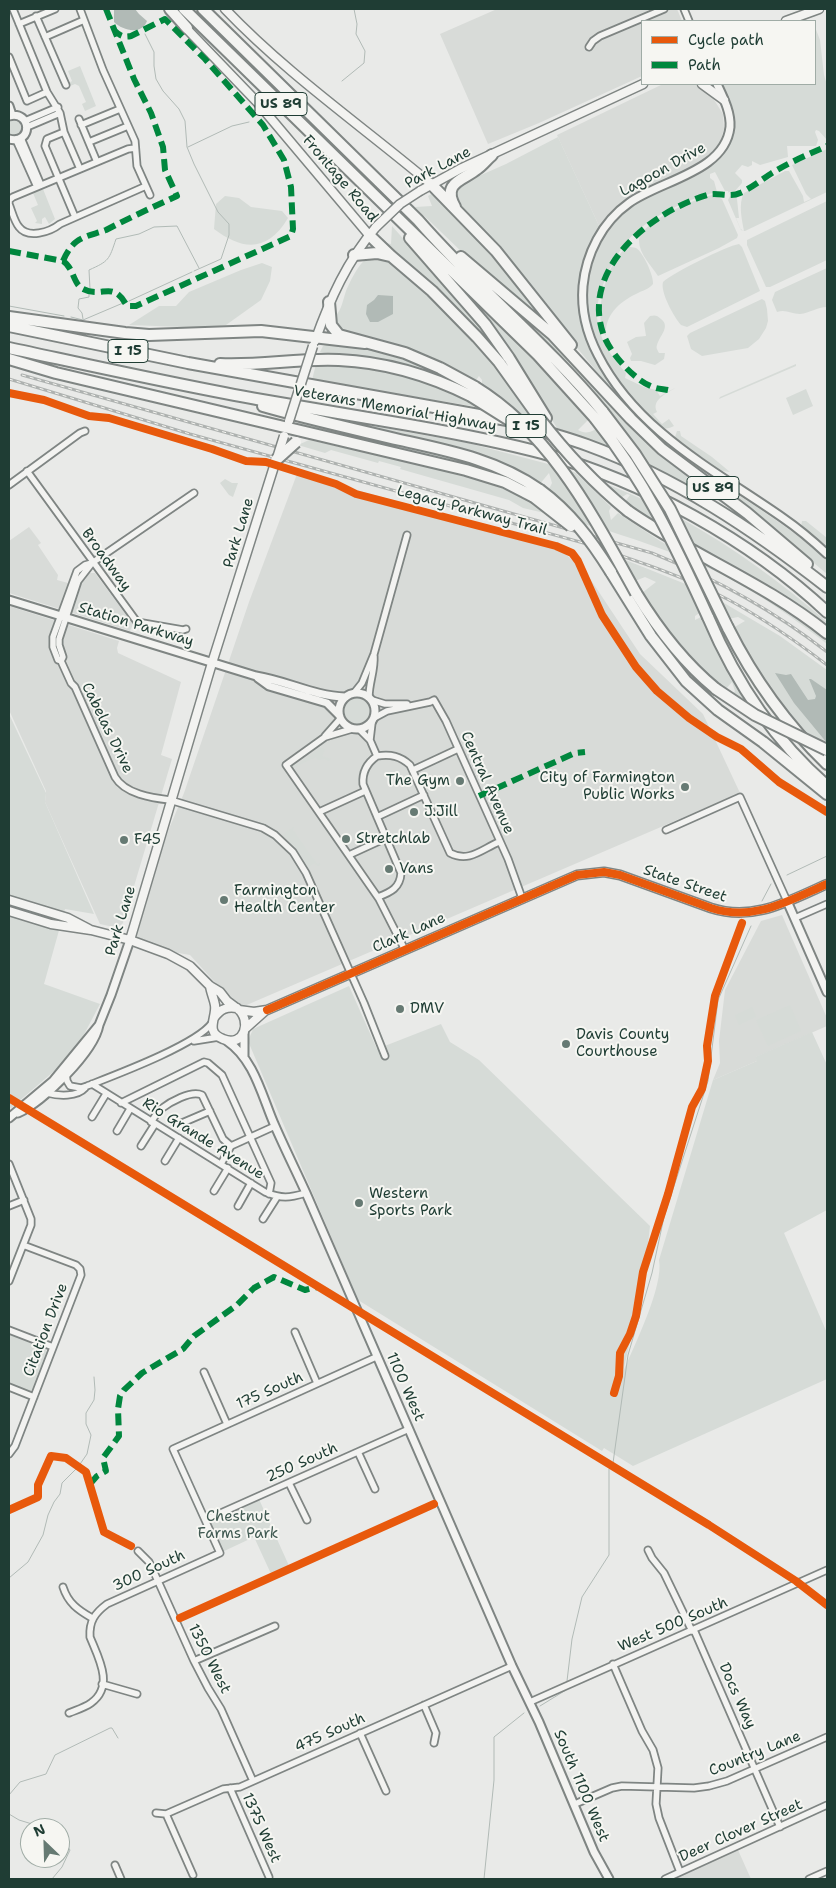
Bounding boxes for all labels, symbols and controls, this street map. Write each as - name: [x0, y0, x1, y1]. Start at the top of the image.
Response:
- legend: [641, 20, 816, 85]
- text: Cycle path: [688, 30, 764, 50]
- text: Path: [688, 55, 721, 75]
- road number: US 89: [255, 92, 307, 116]
- street label: Frontage Road: [298, 132, 382, 226]
- street label: Lagoon Drive: [617, 139, 709, 201]
- street label: Park Lane: [402, 143, 474, 193]
- road number: I 15: [108, 340, 148, 362]
- street label: Veterans Memorial Highway: [292, 382, 498, 436]
- road number: I 15: [506, 414, 546, 438]
- road number: US 89: [687, 476, 739, 499]
- street label: Legacy Parkway Trail: [395, 482, 549, 540]
- street label: Park Lane: [220, 496, 258, 570]
- street label: Broadway: [77, 525, 135, 595]
- street label: Station Parkway: [76, 599, 196, 651]
- street label: Cabelas Drive: [77, 680, 137, 776]
- street label: Central Avenue: [456, 729, 518, 837]
- place label: City of Farmington Public Works: [539, 769, 675, 804]
- place label: The Gym: [386, 772, 450, 790]
- marker: The Gym: [454, 775, 466, 787]
- marker: City of Farmington Public Works: [679, 781, 691, 793]
- place label: J.Jill: [424, 803, 458, 821]
- marker: J.Jill: [408, 806, 420, 818]
- place label: Stretchlab: [356, 830, 430, 848]
- place label: F45: [134, 831, 161, 849]
- marker: Stretchlab: [340, 833, 352, 845]
- marker: F45: [118, 834, 130, 846]
- place label: Vans: [399, 860, 434, 878]
- street label: State Street: [641, 861, 729, 907]
- marker: Vans: [383, 863, 395, 875]
- place label: Farmington Health Center: [234, 882, 335, 917]
- street label: Park Lane: [102, 884, 140, 958]
- marker: Farmington Health Center: [218, 894, 230, 906]
- street label: Clark Lane: [370, 909, 448, 957]
- place label: DMV: [410, 1000, 444, 1018]
- marker: DMV: [394, 1003, 406, 1015]
- place label: Davis County Courthouse: [576, 1026, 669, 1061]
- marker: Davis County Courthouse: [560, 1038, 572, 1050]
- street label: Rio Grande Avenue: [139, 1094, 267, 1184]
- place label: Western Sports Park: [369, 1185, 452, 1220]
- marker: Western Sports Park: [353, 1197, 365, 1209]
- street label: Citation Drive: [20, 1281, 72, 1379]
- street label: 1100 West: [382, 1350, 428, 1424]
- street label: 175 South: [234, 1368, 306, 1414]
- street label: 250 South: [263, 1439, 341, 1487]
- park label: Chestnut Farms Park: [198, 1508, 278, 1543]
- street label: 300 South: [110, 1546, 188, 1596]
- street label: West 500 South: [615, 1594, 731, 1656]
- street label: 1350 West: [184, 1621, 234, 1697]
- street label: Docs Way: [714, 1660, 760, 1732]
- street label: 475 South: [292, 1709, 368, 1757]
- street label: South 1100 West: [549, 1727, 613, 1845]
- street label: Country Lane: [707, 1727, 803, 1781]
- street label: 1375 West: [238, 1790, 284, 1866]
- street label: Deer Clover Street: [677, 1796, 805, 1866]
- north arrow: [20, 1818, 70, 1868]
- text: N: [31, 1820, 48, 1841]

